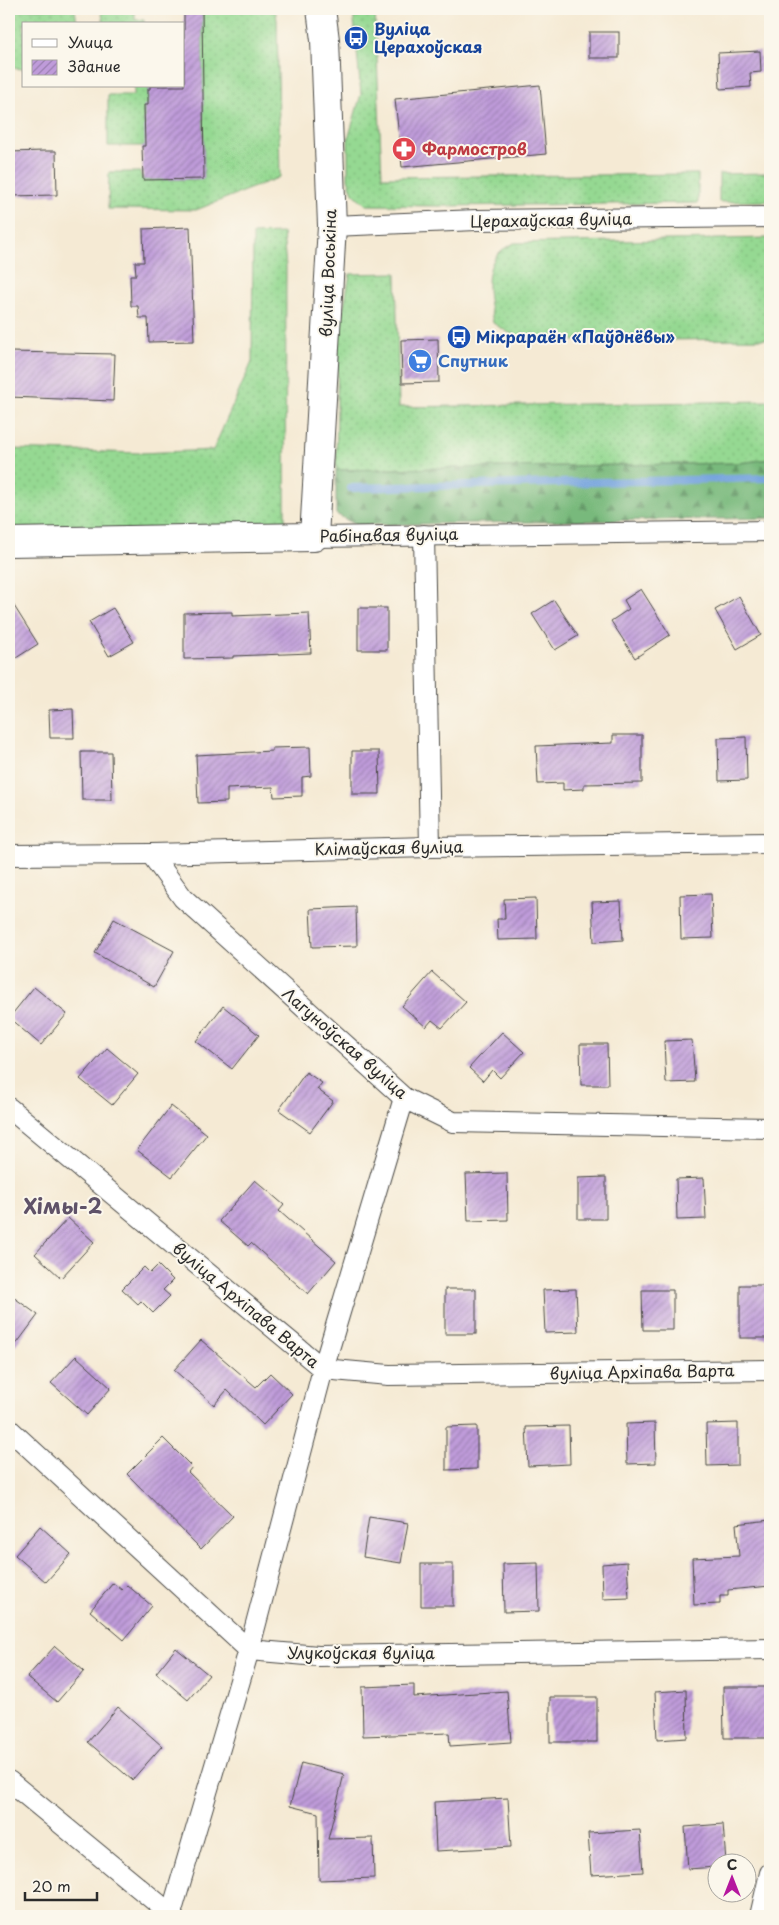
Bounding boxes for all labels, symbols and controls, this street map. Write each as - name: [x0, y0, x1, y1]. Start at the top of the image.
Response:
- place label: Вуліца Церахоўская: [374, 16, 482, 58]
- legend: [22, 22, 185, 88]
- bus stop icon: Вуліца Церахоўская: [343, 25, 369, 51]
- text: Улица: [68, 30, 113, 53]
- text: Здание: [68, 54, 121, 77]
- pharmacy icon: Фармостров: [391, 136, 417, 162]
- place label: Фармостров: [422, 136, 527, 160]
- street label: Церахаўская вуліца: [470, 206, 632, 232]
- street label: вуліца Воськіна: [313, 209, 341, 337]
- bus stop icon: Мікрараён «Паўднёвы»: [446, 324, 472, 350]
- place label: Мікрараён «Паўднёвы»: [476, 324, 675, 348]
- supermarket icon: Спутник: [407, 348, 433, 374]
- place label: Спутник: [438, 348, 509, 372]
- street label: Рабінавая вуліца: [320, 521, 459, 547]
- street label: Клімаўская вуліца: [314, 834, 464, 860]
- street label: Лагуноўская вуліца: [278, 981, 414, 1104]
- district label: Хімы-2: [24, 1189, 103, 1221]
- street label: вуліца Архіпава Варта: [168, 1236, 325, 1373]
- street label: вуліца Архіпава Варта: [549, 1357, 735, 1385]
- street label: Улукоўская вуліца: [287, 1640, 435, 1664]
- north arrow: [706, 1852, 756, 1902]
- text: С: [727, 1854, 737, 1875]
- scale bar: [25, 1870, 98, 1902]
- text: 20 m: [32, 1874, 71, 1897]

